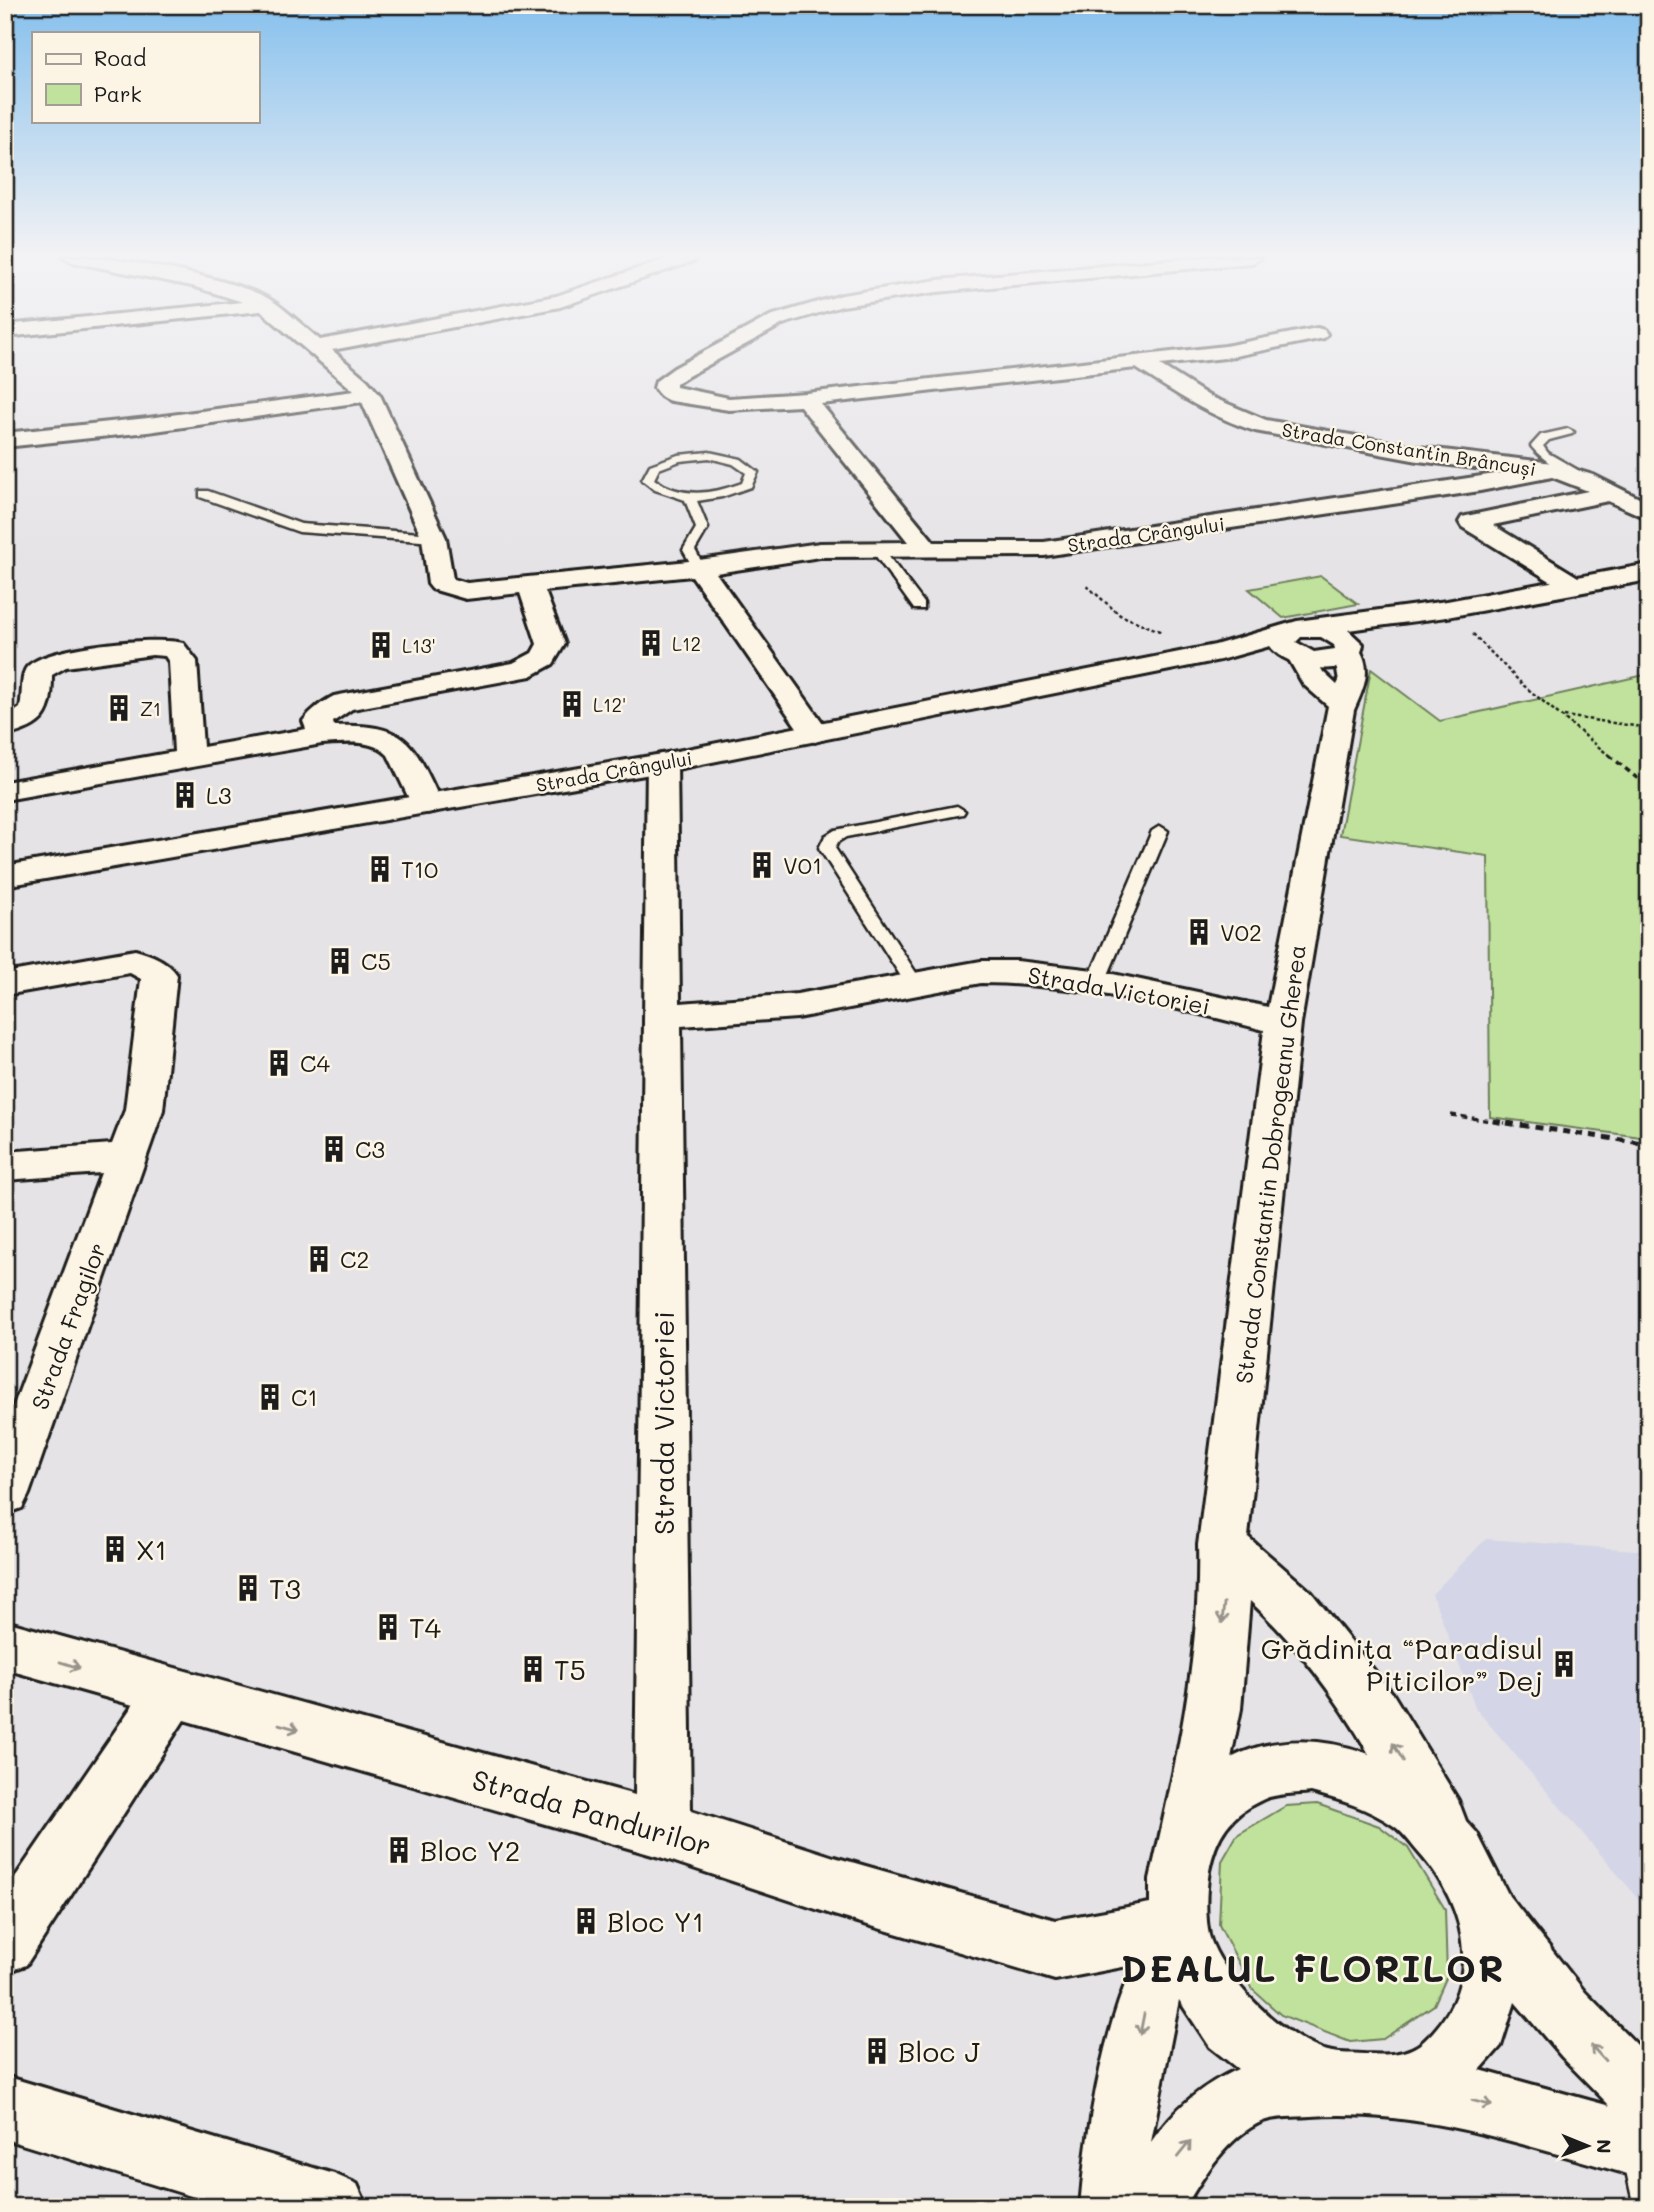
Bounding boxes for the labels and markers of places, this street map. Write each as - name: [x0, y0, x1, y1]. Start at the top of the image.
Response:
- building icon: L12: [636, 628, 666, 658]
- building icon: L13': [366, 630, 396, 660]
- place label: L12: [672, 631, 701, 656]
- place label: L13': [402, 633, 436, 658]
- building icon: L12': [557, 689, 587, 719]
- place label: L12': [593, 692, 626, 717]
- building icon: Z1: [104, 693, 134, 723]
- place label: Z1: [140, 696, 161, 721]
- building icon: L3: [170, 780, 200, 810]
- place label: L3: [206, 780, 232, 810]
- building icon: V01: [747, 850, 777, 880]
- place label: V01: [783, 850, 822, 880]
- building icon: T10: [365, 854, 395, 884]
- place label: T10: [401, 854, 438, 884]
- building icon: V02: [1184, 917, 1214, 947]
- place label: V02: [1220, 917, 1262, 947]
- building icon: C5: [325, 946, 355, 976]
- place label: C5: [361, 946, 391, 976]
- building icon: C4: [264, 1048, 294, 1078]
- place label: C4: [300, 1048, 330, 1078]
- building icon: C3: [319, 1134, 349, 1164]
- place label: C3: [355, 1134, 385, 1164]
- building icon: C2: [304, 1244, 334, 1274]
- place label: C2: [340, 1244, 369, 1274]
- building icon: C1: [255, 1382, 285, 1412]
- place label: C1: [291, 1382, 318, 1412]
- place label: X1: [136, 1531, 167, 1567]
- building icon: X1: [100, 1534, 130, 1564]
- place label: T3: [269, 1570, 301, 1606]
- building icon: T3: [233, 1573, 263, 1603]
- place label: T4: [409, 1609, 442, 1645]
- building icon: T4: [373, 1612, 403, 1642]
- place label: Grădinița “Paradisul Piticilor” Dej: [1261, 1630, 1543, 1698]
- building icon: Grădinița “Paradisul Piticilor” Dej: [1549, 1649, 1579, 1679]
- place label: T5: [554, 1651, 586, 1687]
- building icon: T5: [518, 1654, 548, 1684]
- place label: Bloc Y2: [420, 1832, 520, 1868]
- building icon: Bloc Y2: [384, 1835, 414, 1865]
- place label: Bloc Y1: [607, 1903, 704, 1939]
- building icon: Bloc Y1: [571, 1906, 601, 1936]
- place label: Bloc J: [898, 2033, 980, 2069]
- building icon: Bloc J: [862, 2036, 892, 2066]

